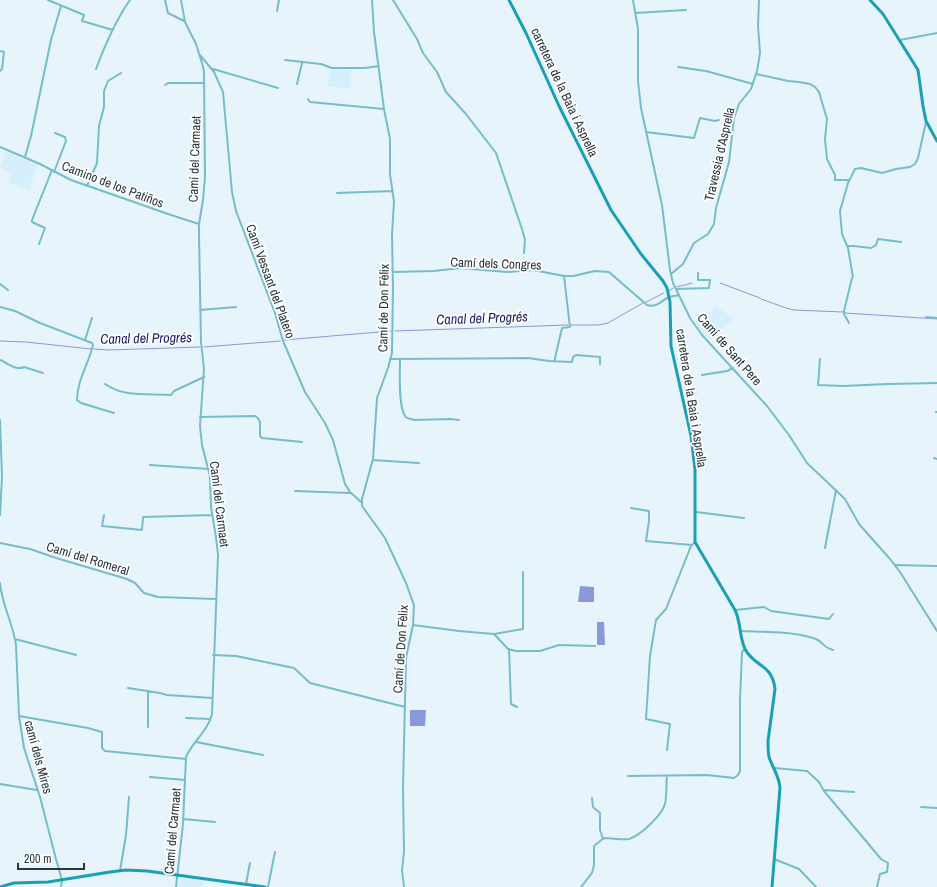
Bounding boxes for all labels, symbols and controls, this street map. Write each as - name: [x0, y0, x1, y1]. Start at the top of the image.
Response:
- street label: carretera de la Baia i Asprella: [527, 25, 602, 160]
- street label: Travessia d'Asprella: [700, 105, 739, 203]
- street label: Camí del Carmaet: [184, 115, 205, 203]
- street label: Camino de los Patiños: [59, 157, 166, 212]
- street label: Camí Vessant del Platero: [242, 222, 299, 341]
- street label: Camí dels Congres: [450, 253, 542, 274]
- street label: Camí de Don Fèlix: [374, 263, 393, 352]
- water label: Canal del Progrés: [436, 307, 528, 329]
- street label: Camí de Sant Pere: [693, 310, 766, 389]
- street label: carretera de la Baia i Asprella: [672, 327, 711, 469]
- water label: Canal del Progrés: [100, 328, 192, 348]
- street label: Camí del Carmaet: [206, 460, 233, 548]
- street label: Camí del Romeral: [44, 538, 131, 579]
- street label: Camí de Don Fèlix: [389, 604, 412, 694]
- street label: camí dels Mires: [21, 719, 56, 796]
- street label: Camí del Carmaet: [160, 787, 185, 875]
- scale bar: [18, 845, 84, 871]
- text: 200 m: [24, 851, 51, 867]

